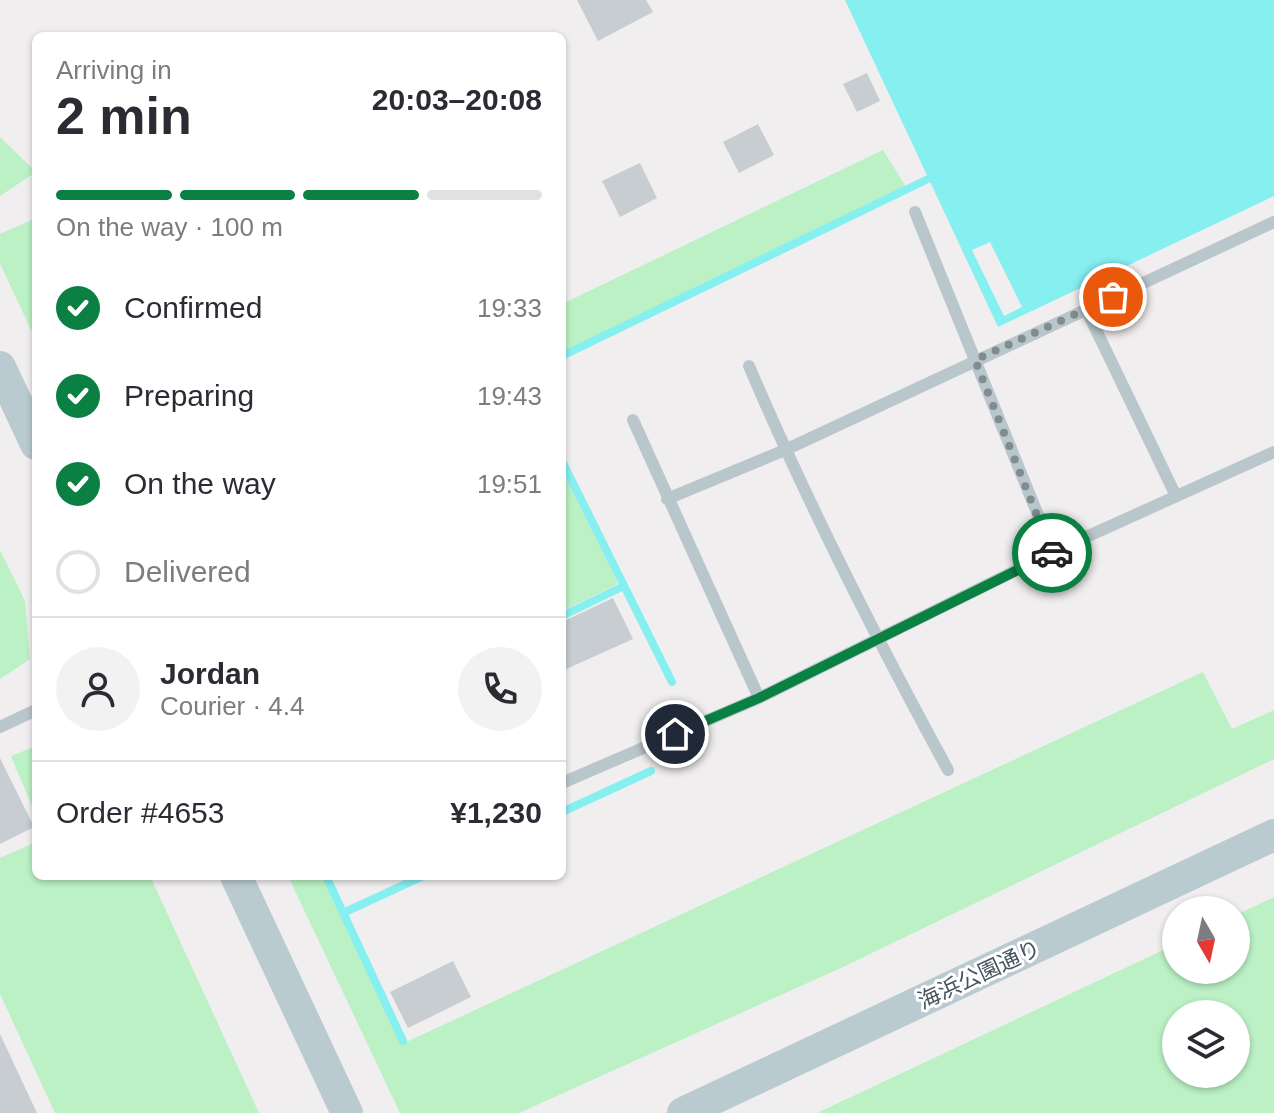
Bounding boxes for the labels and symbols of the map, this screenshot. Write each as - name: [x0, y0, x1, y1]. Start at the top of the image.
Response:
- pin: [1079, 263, 1147, 331]
- courier: [1012, 513, 1092, 593]
- pin: [641, 700, 709, 768]
- north arrow: [1162, 896, 1250, 984]
- street label: 海浜公園通り: [914, 935, 1044, 1014]

